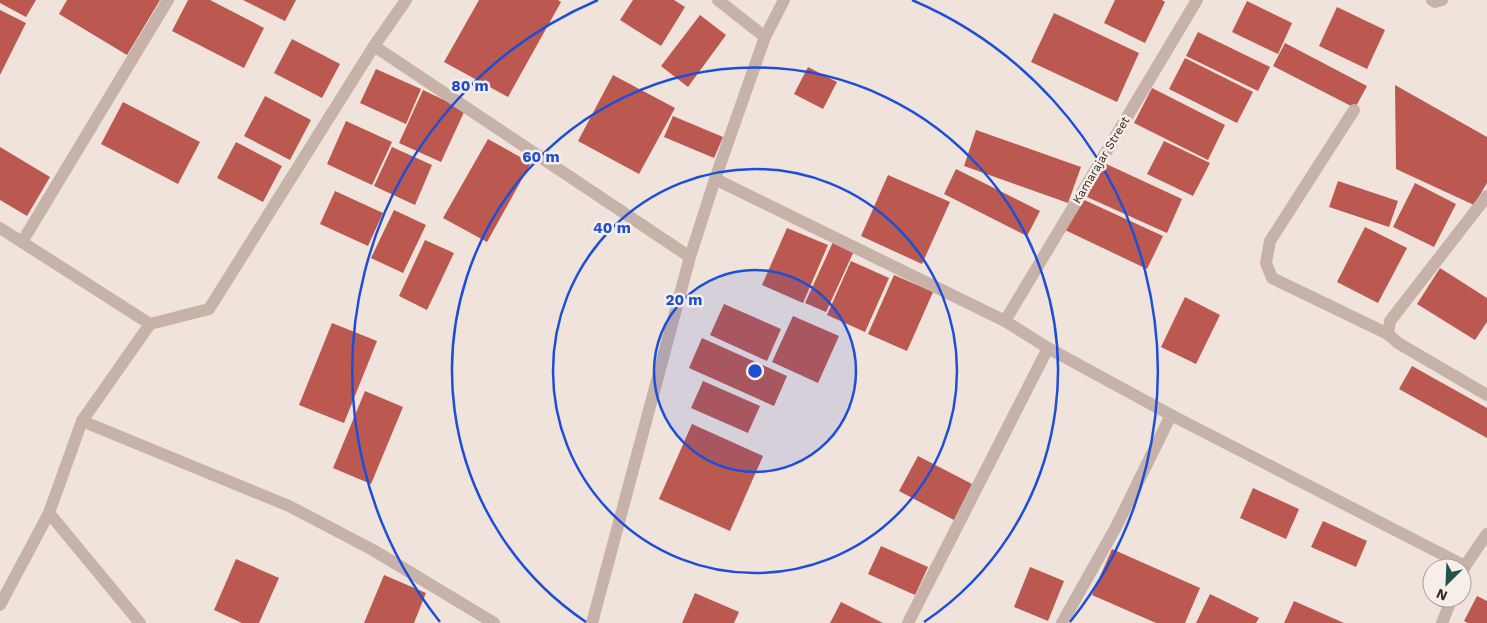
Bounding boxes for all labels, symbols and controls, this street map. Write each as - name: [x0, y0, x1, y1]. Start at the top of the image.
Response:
- text: 80 m: [451, 77, 489, 95]
- street label: Kamarajar Street: [1069, 114, 1133, 206]
- text: 60 m: [522, 148, 560, 166]
- text: 40 m: [593, 219, 631, 237]
- text: 20 m: [665, 291, 703, 309]
- centre of rings: [746, 362, 764, 380]
- north arrow: [1422, 558, 1472, 608]
- text: N: [1434, 585, 1450, 604]

